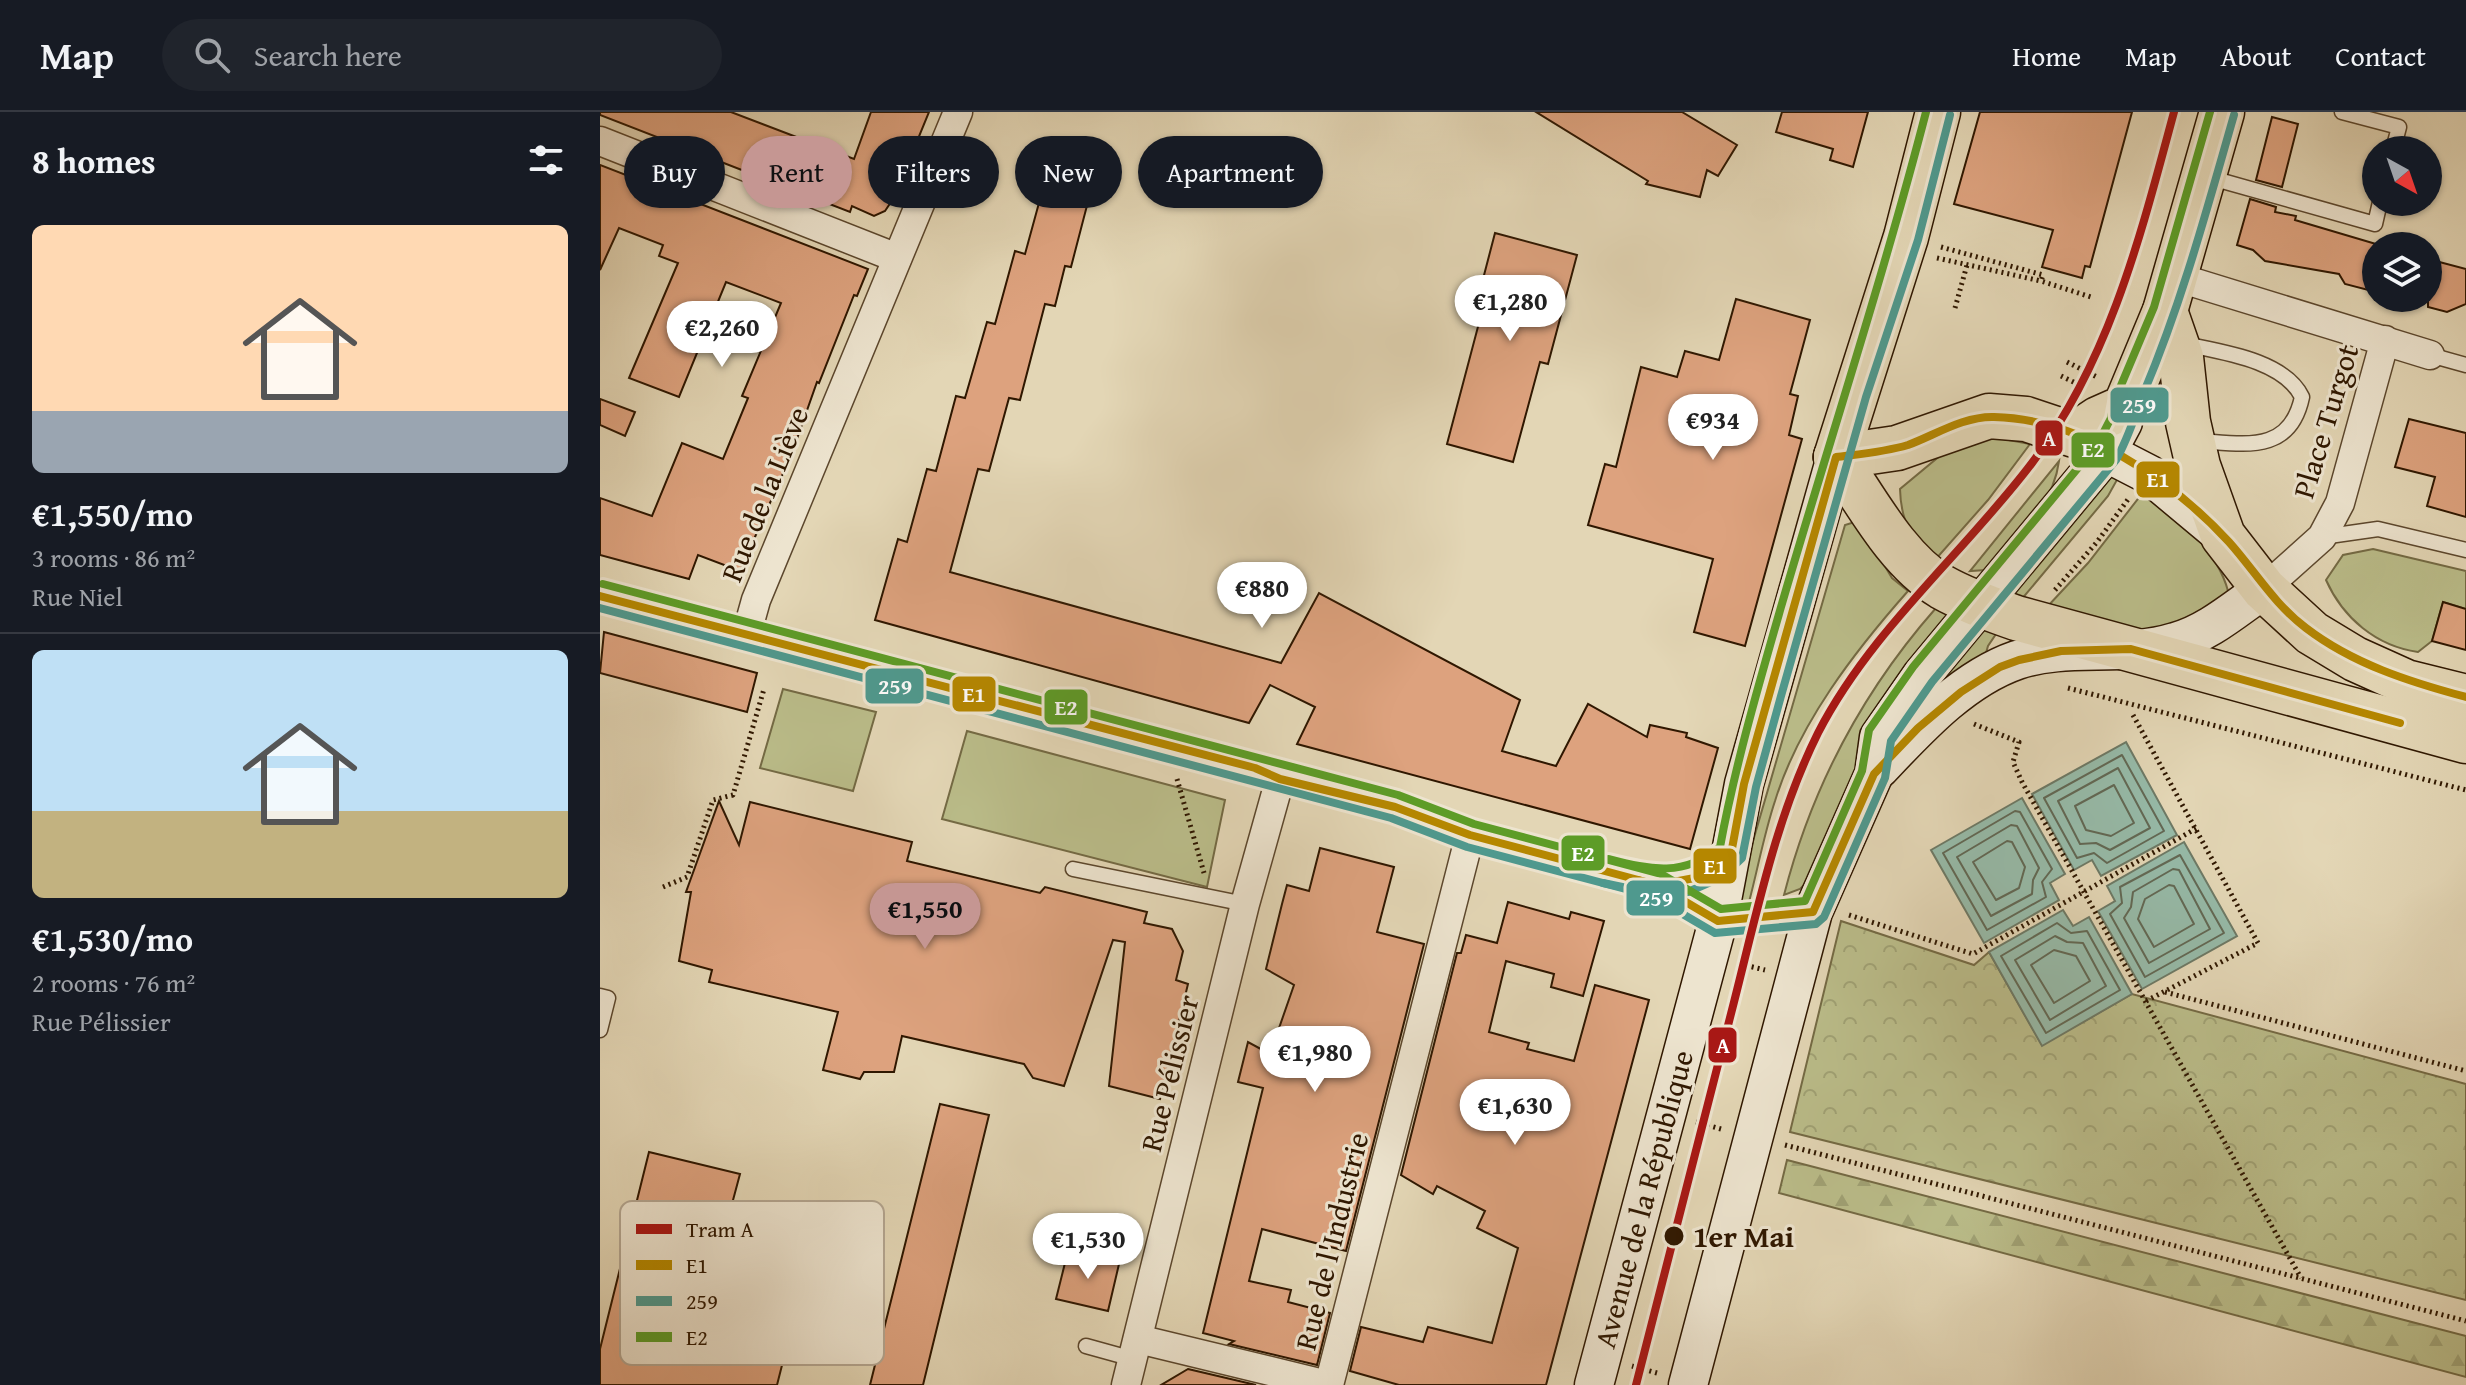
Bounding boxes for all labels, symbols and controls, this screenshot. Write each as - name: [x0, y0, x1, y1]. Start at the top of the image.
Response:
- search box: [162, 19, 722, 91]
- text: Map: [40, 27, 114, 83]
- icon: search: [190, 33, 234, 77]
- text: Search here: [254, 33, 402, 77]
- text: Home: [2012, 35, 2081, 76]
- text: Map: [2125, 35, 2177, 76]
- text: About: [2221, 35, 2291, 76]
- text: Contact: [2335, 35, 2426, 76]
- text: 8 homes: [32, 136, 156, 185]
- chip: Buy: [624, 136, 725, 208]
- chip: Rent: [741, 136, 852, 208]
- chip: Filters: [868, 136, 999, 208]
- chip: New: [1015, 136, 1122, 208]
- chip: Apartment: [1138, 136, 1323, 208]
- north arrow: [2362, 136, 2442, 216]
- map controls: [2362, 136, 2442, 312]
- icon: filters: [524, 138, 568, 182]
- button: layers: [2362, 232, 2442, 312]
- pin: €1,280: [1445, 275, 1575, 343]
- icon: home: [228, 277, 372, 421]
- text: €1,280: [1473, 281, 1547, 320]
- pin: €2,260: [657, 301, 787, 369]
- text: €2,260: [685, 307, 759, 346]
- street label: Place Turgot: [2281, 338, 2369, 503]
- line badge: 259: [2109, 386, 2170, 424]
- text: 259: [2122, 389, 2156, 421]
- pin: €934: [1666, 394, 1760, 462]
- street label: Rue de la Liève: [709, 400, 819, 588]
- text: €934: [1686, 400, 1740, 439]
- line badge: A: [2034, 419, 2064, 457]
- text: A: [2042, 422, 2056, 454]
- line badge: E2: [2070, 431, 2116, 469]
- text: E2: [2081, 433, 2105, 465]
- line badge: E1: [2135, 460, 2181, 499]
- text: E1: [2146, 463, 2170, 495]
- text: €1,550/mo: [32, 489, 193, 538]
- text: 3 rooms · 86 m²: [32, 538, 195, 577]
- pin: €880: [1215, 562, 1309, 630]
- text: €880: [1235, 568, 1289, 607]
- text: Rue Niel: [32, 577, 123, 616]
- line badge: 259: [864, 667, 925, 705]
- text: 259: [878, 670, 912, 702]
- line badge: E1: [951, 675, 997, 713]
- text: E1: [962, 678, 986, 710]
- line badge: E2: [1043, 688, 1089, 726]
- text: E2: [1054, 691, 1078, 723]
- icon: home: [228, 702, 372, 846]
- line badge: E2: [1560, 834, 1606, 872]
- text: E2: [1571, 837, 1595, 869]
- line badge: E1: [1692, 847, 1738, 885]
- text: E1: [1703, 850, 1727, 882]
- line badge: 259: [1625, 879, 1686, 917]
- text: 259: [1639, 882, 1673, 914]
- pin: €1,550: [860, 883, 990, 951]
- text: €1,550: [888, 889, 962, 928]
- text: €1,530/mo: [32, 914, 193, 963]
- text: 2 rooms · 76 m²: [32, 963, 195, 1002]
- street label: Rue Pélissier: [1128, 990, 1210, 1156]
- text: Rue Pélissier: [32, 1002, 171, 1041]
- pin: €1,980: [1250, 1026, 1380, 1094]
- line badge: A: [1707, 1026, 1738, 1064]
- text: A: [1716, 1029, 1730, 1061]
- text: €1,980: [1278, 1032, 1352, 1071]
- street label: Avenue de la République: [1582, 1045, 1704, 1353]
- pin: €1,630: [1450, 1079, 1580, 1147]
- text: €1,630: [1478, 1085, 1552, 1124]
- street label: Rue de l'Industrie: [1283, 1128, 1379, 1354]
- legend: [620, 1201, 884, 1365]
- text: Tram A: [686, 1213, 754, 1245]
- pin: €1,530: [1023, 1213, 1153, 1281]
- place label: 1er Mai: [1693, 1214, 1794, 1258]
- text: €1,530: [1051, 1219, 1125, 1258]
- marker: 1er Mai: [1662, 1224, 1686, 1248]
- text: E1: [686, 1249, 708, 1281]
- text: 259: [686, 1285, 718, 1317]
- text: E2: [686, 1321, 708, 1353]

